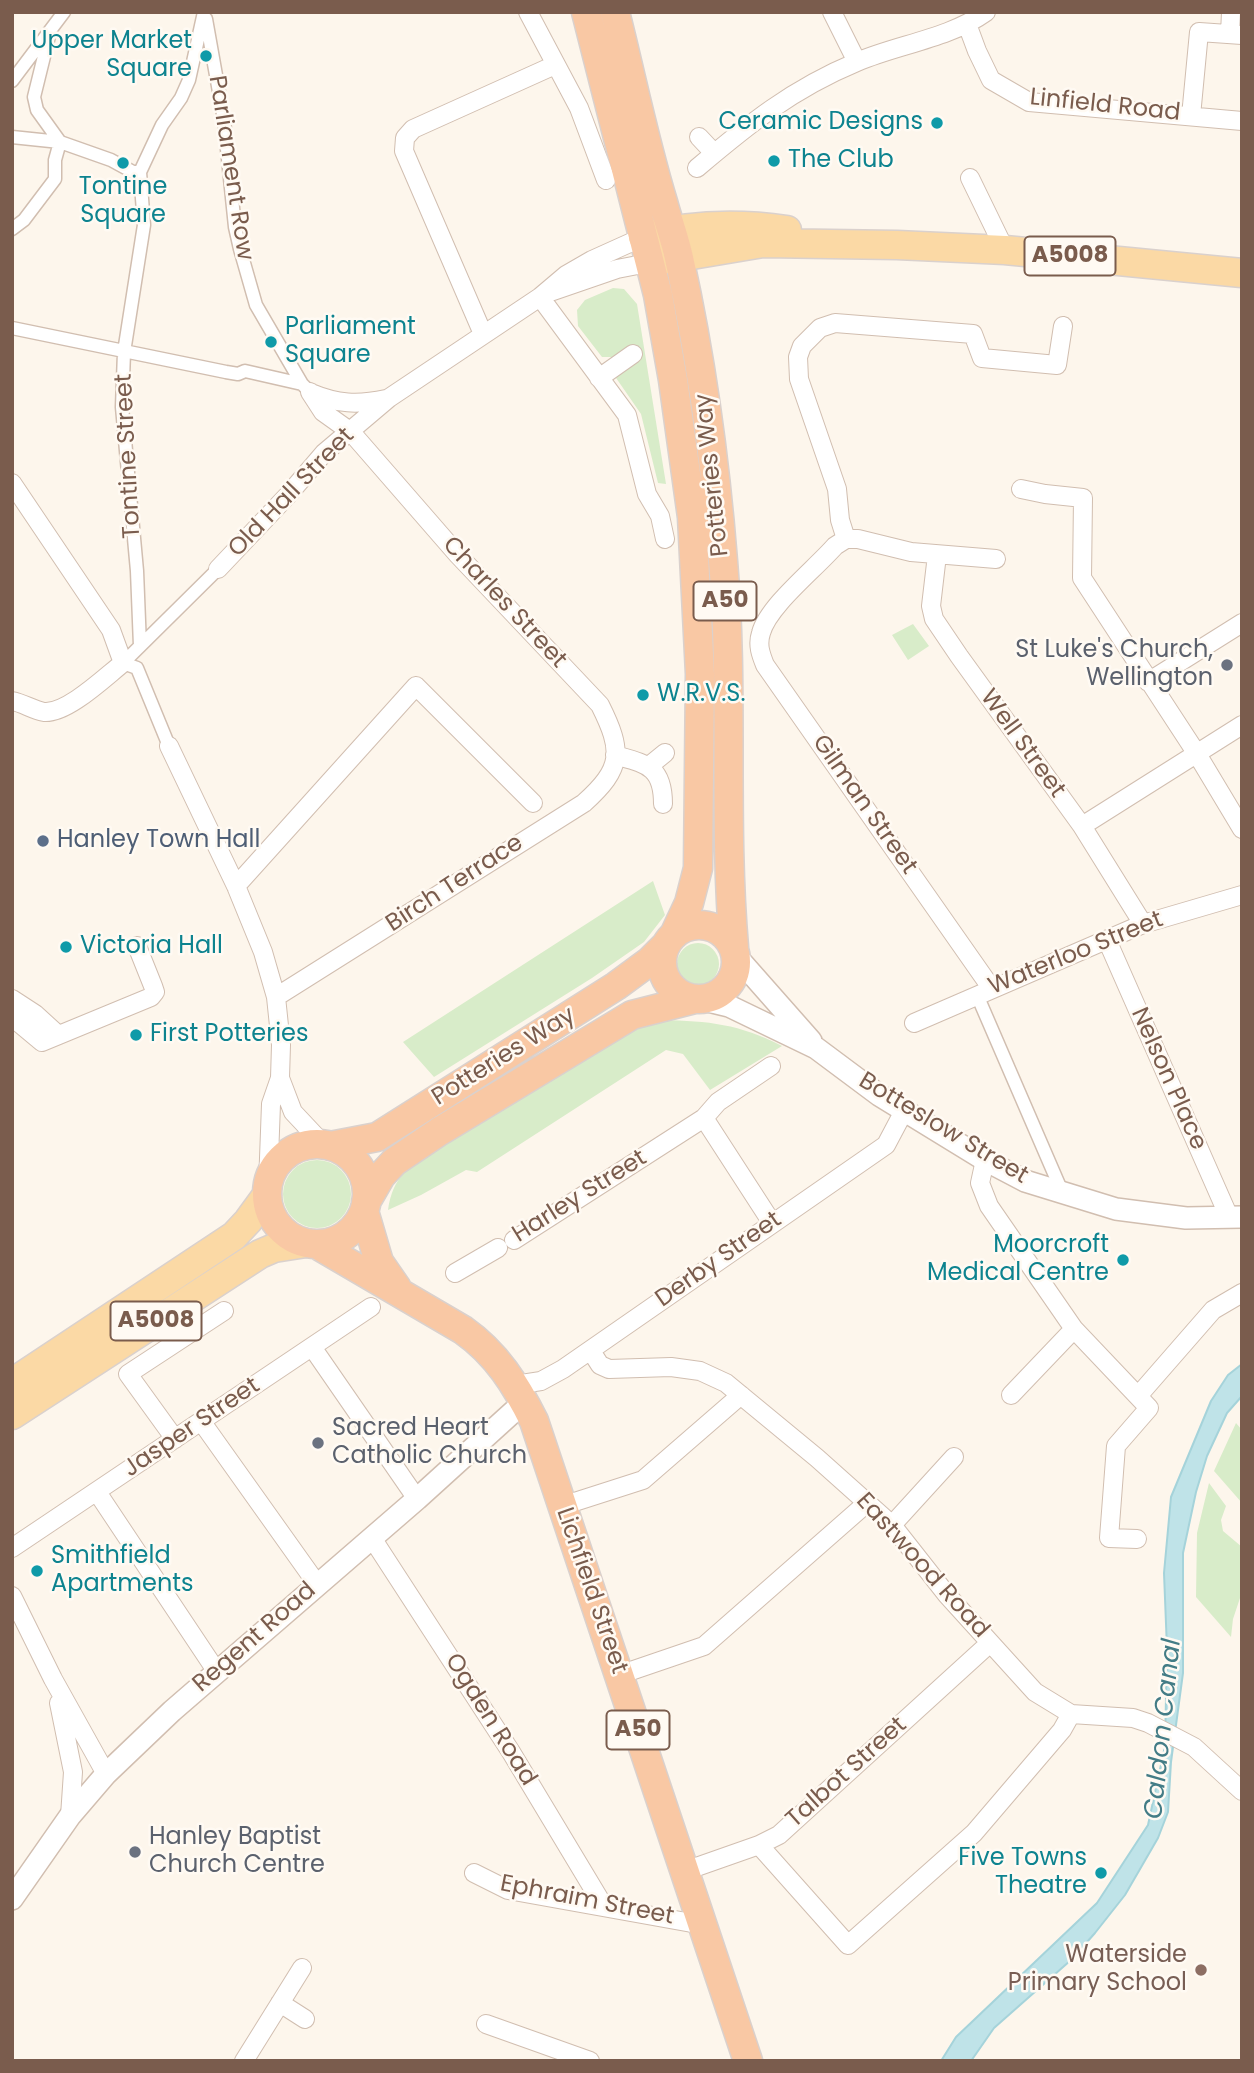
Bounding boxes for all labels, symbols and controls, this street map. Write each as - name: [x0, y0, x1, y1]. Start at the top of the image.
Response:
- place label: Upper Market Square: [31, 28, 192, 84]
- marker: Upper Market Square: [198, 48, 214, 64]
- street label: Parliament Row: [201, 73, 259, 263]
- street label: Linfield Road: [1028, 84, 1182, 128]
- place label: Ceramic Designs: [718, 109, 923, 137]
- marker: Ceramic Designs: [929, 115, 945, 131]
- place label: The Club: [788, 147, 894, 175]
- marker: The Club: [766, 153, 782, 169]
- marker: Tontine Square: [115, 155, 131, 171]
- place label: Tontine Square: [79, 174, 167, 230]
- road number: A5008: [1024, 236, 1116, 276]
- place label: Parliament Square: [285, 314, 416, 370]
- marker: Parliament Square: [263, 334, 279, 350]
- street label: Tontine Street: [110, 373, 148, 539]
- street label: Potteries Way: [690, 392, 736, 558]
- street label: Old Hall Street: [223, 422, 361, 564]
- street label: Charles Street: [436, 531, 572, 675]
- road number: A50: [694, 582, 756, 621]
- place label: St Luke's Church, Wellington: [1015, 637, 1213, 693]
- marker: St Luke's Church, Wellington: [1219, 657, 1235, 673]
- place label: W.R.V.S.: [657, 681, 745, 709]
- street label: Well Street: [973, 684, 1071, 804]
- marker: W.R.V.S.: [635, 687, 651, 703]
- street label: Gilman Street: [805, 730, 923, 880]
- place label: Hanley Town Hall: [57, 827, 260, 855]
- street label: Birch Terrace: [381, 829, 529, 939]
- marker: Hanley Town Hall: [35, 833, 51, 849]
- street label: Waterloo Street: [985, 906, 1167, 1002]
- place label: Victoria Hall: [80, 933, 223, 961]
- marker: Victoria Hall: [58, 939, 74, 955]
- street label: Potteries Way: [427, 1001, 581, 1113]
- street label: Nelson Place: [1124, 1003, 1212, 1155]
- place label: First Potteries: [150, 1021, 308, 1049]
- marker: First Potteries: [128, 1027, 144, 1043]
- street label: Botteslow Street: [853, 1067, 1033, 1191]
- street label: Harley Street: [508, 1144, 652, 1250]
- street label: Derby Street: [650, 1206, 788, 1314]
- place label: Moorcroft Medical Centre: [927, 1232, 1109, 1288]
- marker: Moorcroft Medical Centre: [1115, 1252, 1131, 1268]
- road number: A5008: [110, 1302, 202, 1340]
- street label: Jasper Street: [118, 1372, 266, 1484]
- place label: Sacred Heart Catholic Church: [332, 1415, 527, 1471]
- marker: Sacred Heart Catholic Church: [310, 1435, 326, 1451]
- street label: Eastwood Road: [849, 1488, 995, 1644]
- street label: Lichfield Street: [549, 1504, 633, 1678]
- place label: Smithfield Apartments: [51, 1543, 194, 1599]
- marker: Smithfield Apartments: [29, 1563, 45, 1579]
- street label: Regent Road: [188, 1577, 322, 1699]
- water label: Caldon Canal: [1139, 1637, 1189, 1821]
- street label: Ogden Road: [438, 1649, 542, 1791]
- road number: A50: [606, 1710, 670, 1750]
- street label: Talbot Street: [781, 1711, 913, 1835]
- place label: Hanley Baptist Church Centre: [149, 1824, 325, 1880]
- marker: Hanley Baptist Church Centre: [127, 1844, 143, 1860]
- place label: Five Towns Theatre: [958, 1845, 1087, 1901]
- marker: Five Towns Theatre: [1093, 1865, 1109, 1881]
- street label: Ephraim Street: [498, 1870, 676, 1932]
- place label: Waterside Primary School: [1008, 1942, 1187, 1998]
- marker: Waterside Primary School: [1193, 1962, 1209, 1978]

